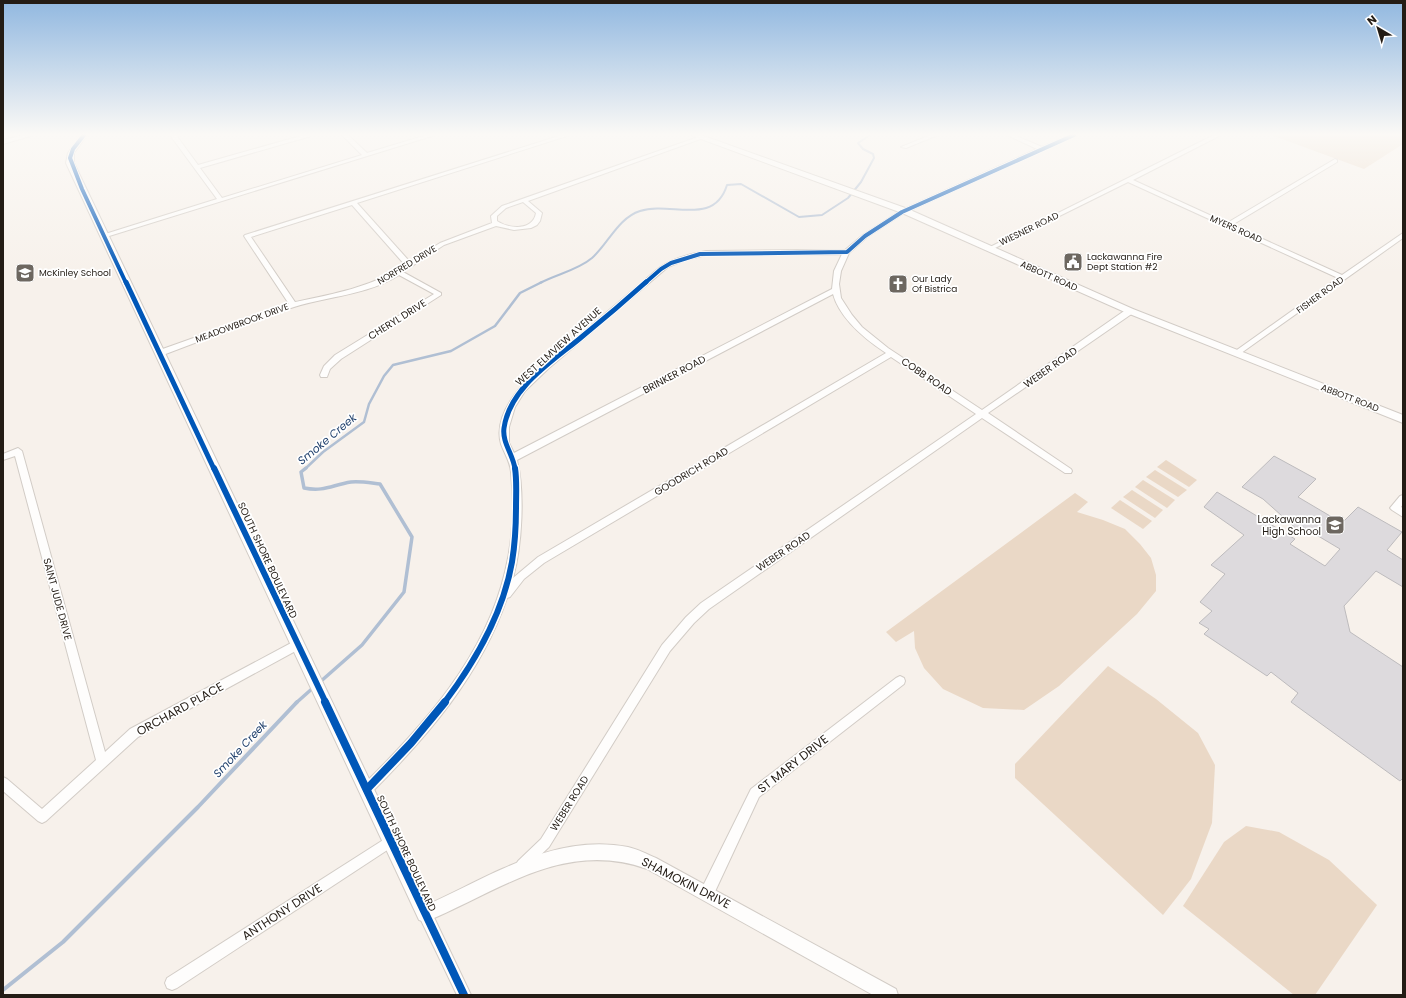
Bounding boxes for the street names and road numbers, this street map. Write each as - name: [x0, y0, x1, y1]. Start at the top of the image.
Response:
- street label: WIESNER ROAD: [997, 209, 1061, 249]
- street label: MYERS ROAD: [1208, 212, 1264, 246]
- street label: NORFRED DRIVE: [375, 242, 439, 287]
- street label: ABBOTT ROAD: [1019, 258, 1079, 294]
- street label: FISHER ROAD: [1294, 274, 1346, 316]
- street label: CHERYL DRIVE: [365, 296, 429, 343]
- street label: MEADOWBROOK DRIVE: [194, 300, 291, 345]
- street label: WEST ELMVIEW AVENUE: [512, 304, 605, 389]
- street label: WEBER ROAD: [1020, 343, 1080, 392]
- street label: BRINKER ROAD: [640, 352, 708, 397]
- street label: COBB ROAD: [898, 354, 955, 399]
- street label: ABBOTT ROAD: [1319, 381, 1381, 415]
- street label: GOODRICH ROAD: [651, 443, 731, 500]
- street label: SOUTH SHORE BOULEVARD: [234, 500, 301, 621]
- street label: WEBER ROAD: [753, 528, 813, 575]
- street label: SAINT JUDE DRIVE: [39, 556, 76, 642]
- street label: ORCHARD PLACE: [133, 678, 226, 740]
- street label: ST MARY DRIVE: [754, 731, 832, 797]
- street label: WEBER ROAD: [546, 773, 592, 834]
- street label: SOUTH SHORE BOULEVARD: [373, 793, 440, 914]
- street label: SHAMOKIN DRIVE: [639, 853, 734, 912]
- street label: ANTHONY DRIVE: [238, 879, 325, 944]

